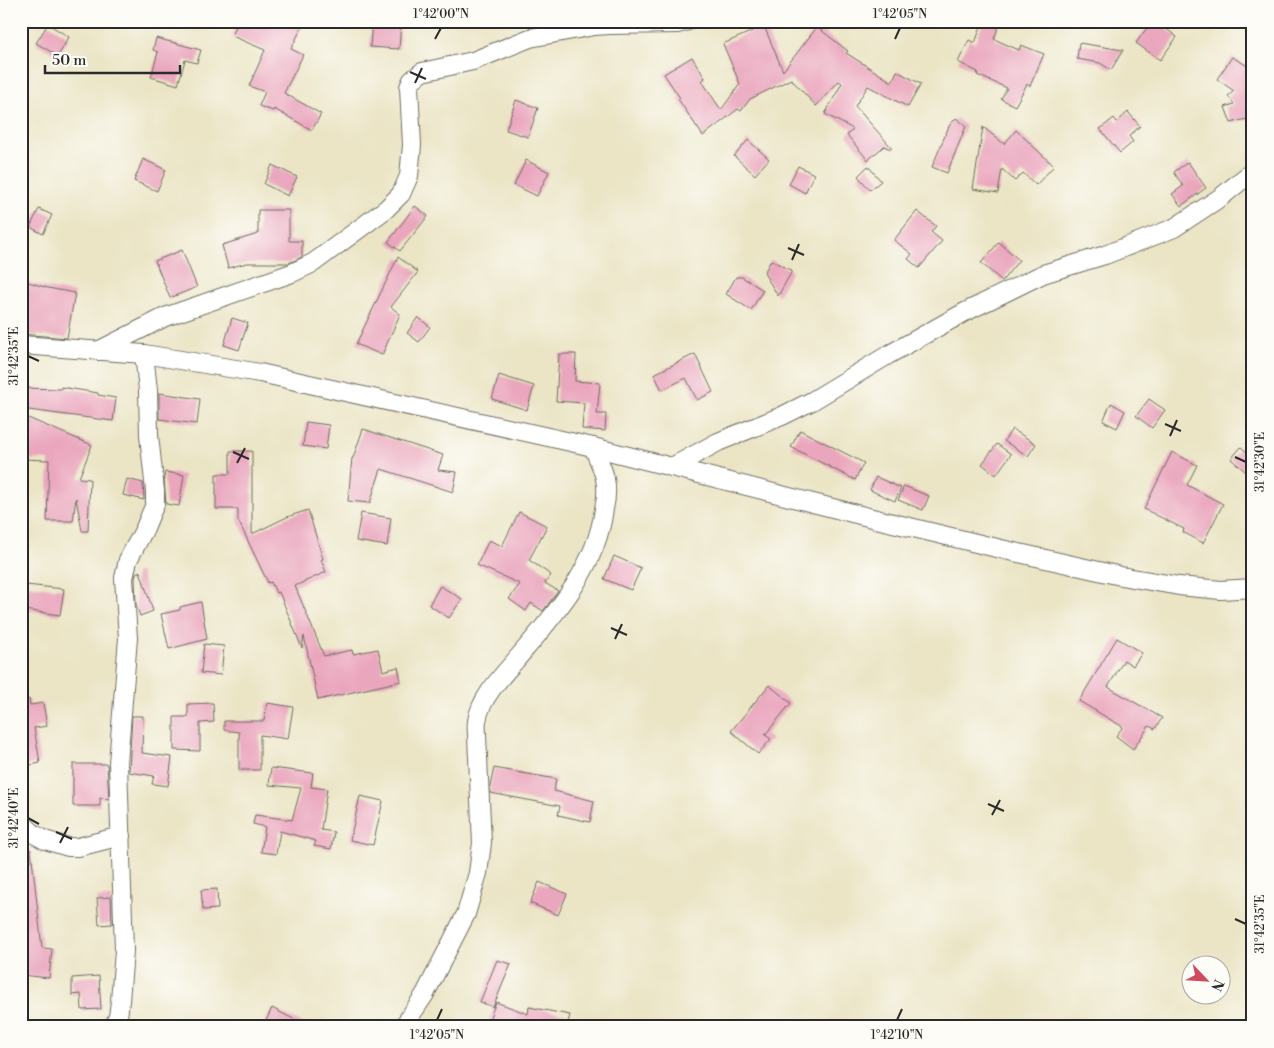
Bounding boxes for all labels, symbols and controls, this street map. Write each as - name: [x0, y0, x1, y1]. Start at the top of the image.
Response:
- text: 1°42'00"N: [413, 7, 469, 22]
- text: 1°42'05"N: [873, 7, 927, 22]
- scale bar: [45, 42, 180, 74]
- text: 50 m: [52, 51, 86, 70]
- text: 31°42'35"E: [7, 327, 22, 385]
- text: 31°42'30"E: [1253, 432, 1268, 492]
- text: 31°42'40"E: [7, 788, 22, 848]
- text: 31°42'35"E: [1253, 895, 1268, 953]
- north arrow: [1182, 956, 1232, 1006]
- text: N: [1206, 976, 1227, 994]
- text: 1°42'05"N: [410, 1028, 464, 1043]
- text: 1°42'10"N: [871, 1028, 923, 1043]

